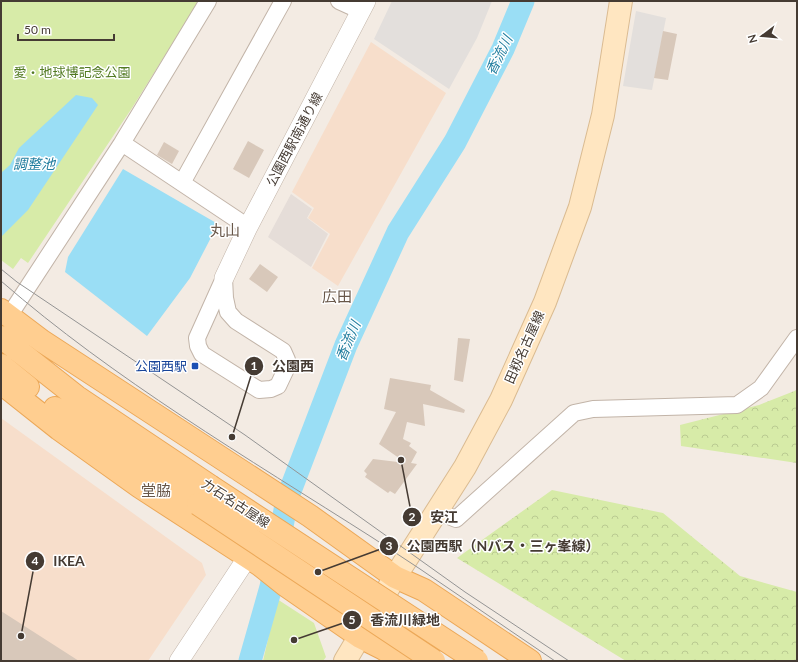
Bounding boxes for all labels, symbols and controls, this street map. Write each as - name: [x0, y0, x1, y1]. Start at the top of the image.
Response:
- scale bar: [18, 16, 114, 42]
- north arrow: [742, 16, 782, 56]
- text: 50 m: [24, 22, 51, 37]
- water label: 香流川: [482, 30, 516, 77]
- text: N: [744, 33, 759, 45]
- park label: 愛・地球博記念公園: [13, 64, 131, 80]
- street label: 公園西駅南通り線: [263, 89, 325, 189]
- water label: 調整池: [13, 155, 57, 172]
- district label: 丸山: [210, 221, 240, 239]
- district label: 広田: [322, 287, 352, 305]
- street label: 田籾名古屋線: [501, 308, 547, 386]
- water label: 香流川: [332, 316, 364, 363]
- callout: 公園西: [244, 353, 322, 379]
- text: 公園西: [272, 357, 314, 374]
- place label: 公園西駅: [135, 358, 187, 374]
- text: 1: [251, 358, 258, 373]
- marker: 公園西駅: [190, 361, 200, 371]
- street label: 力石名古屋線: [199, 475, 273, 531]
- district label: 堂脇: [141, 481, 171, 499]
- callout: 安江: [402, 504, 466, 530]
- text: 安江: [430, 508, 458, 525]
- text: 2: [409, 509, 416, 524]
- callout: 公園西駅（Nバス・三ヶ峯線）: [379, 533, 607, 559]
- text: 公園西駅（Nバス・三ヶ峯線）: [407, 537, 599, 554]
- text: 3: [386, 538, 393, 553]
- callout: IKEA: [25, 548, 92, 574]
- text: IKEA: [53, 552, 85, 569]
- text: 4: [32, 553, 39, 568]
- callout: 香流川緑地: [342, 607, 448, 633]
- text: 香流川緑地: [370, 611, 440, 628]
- text: 5: [349, 612, 356, 627]

